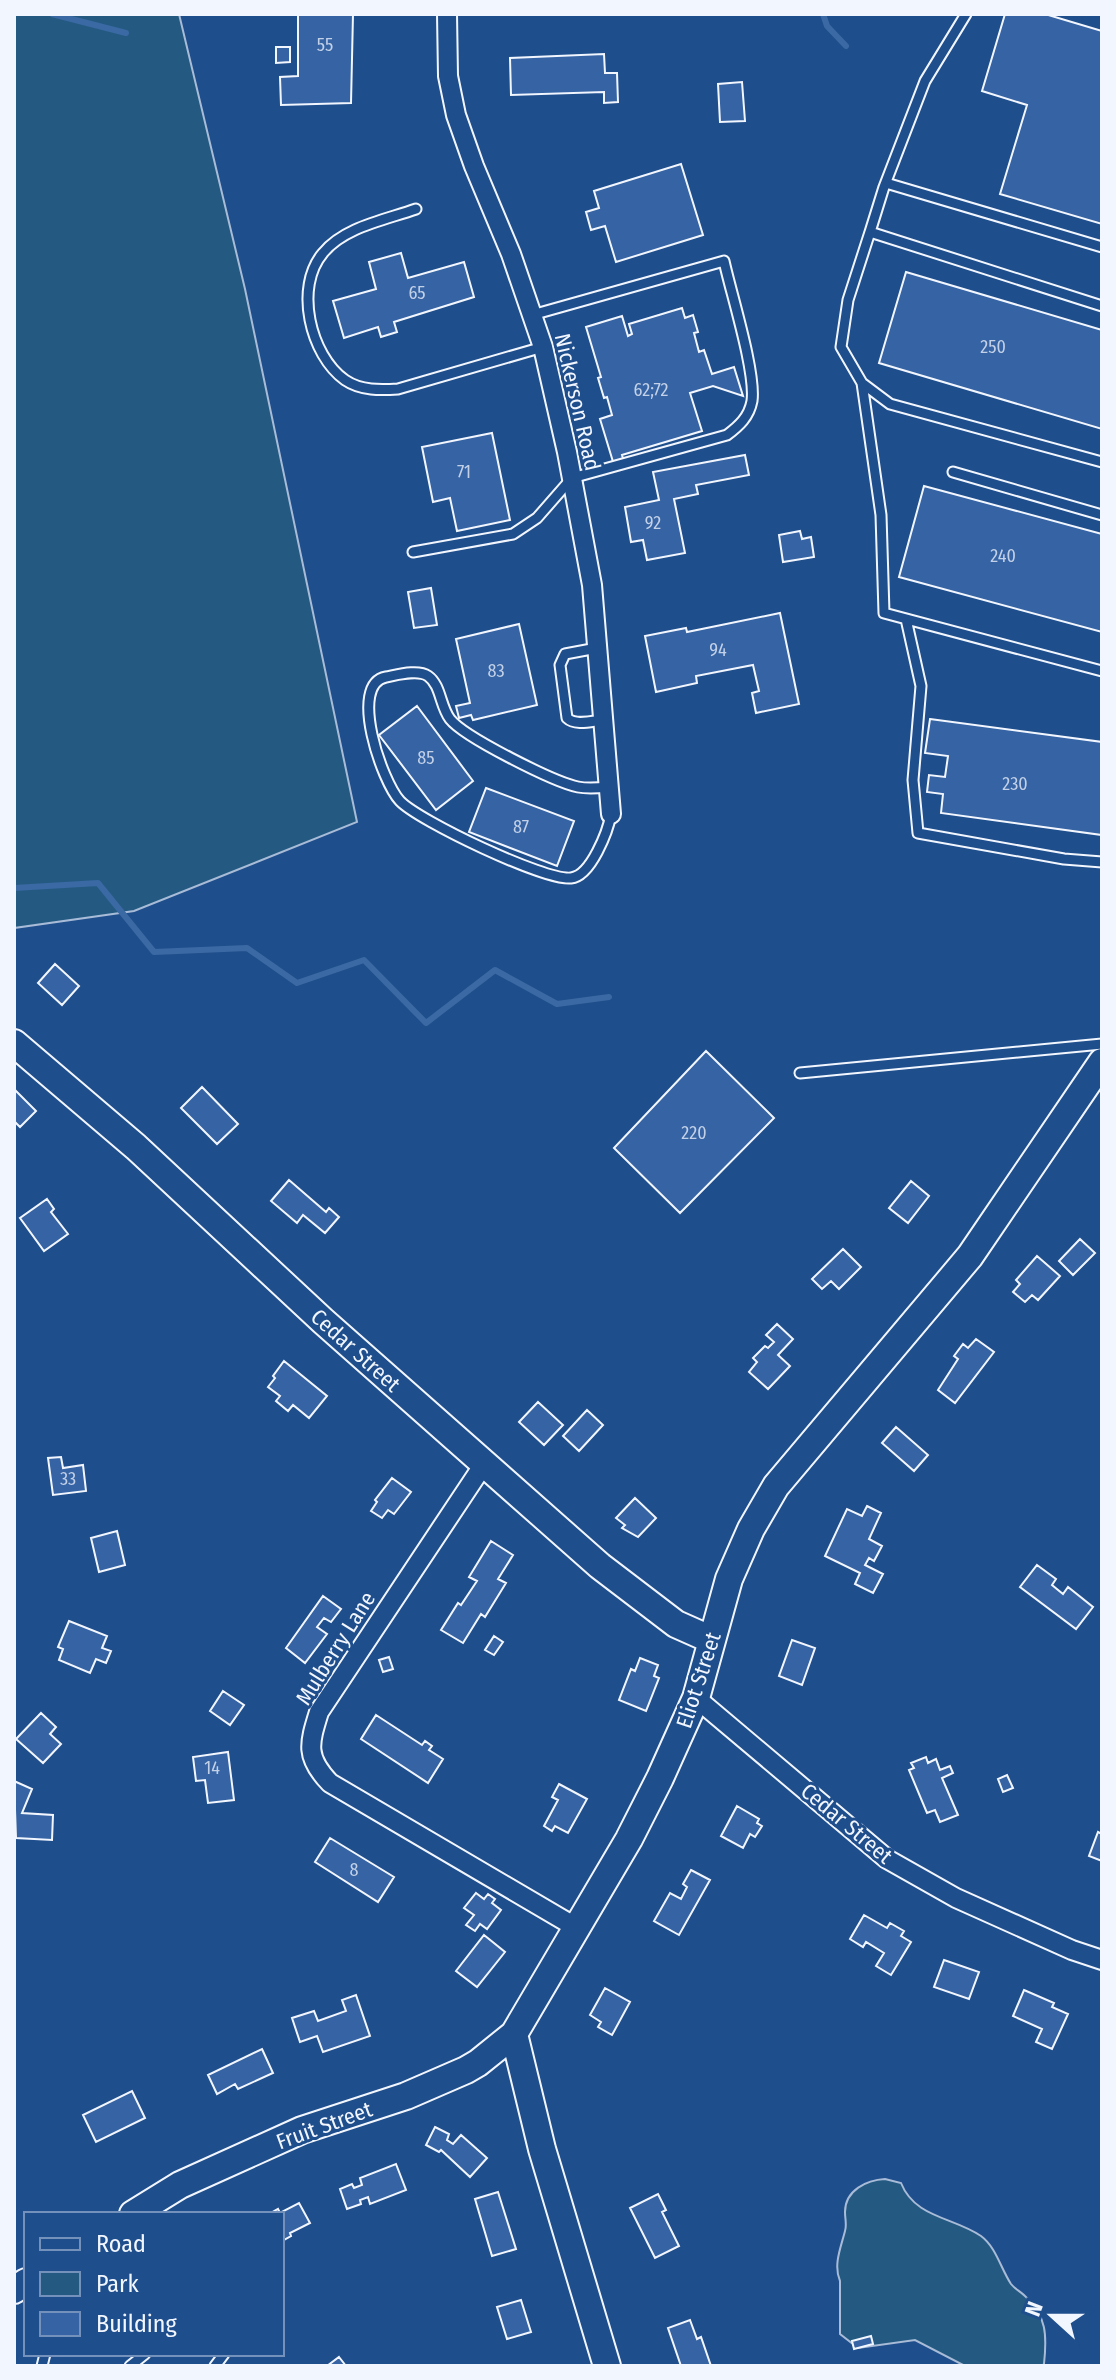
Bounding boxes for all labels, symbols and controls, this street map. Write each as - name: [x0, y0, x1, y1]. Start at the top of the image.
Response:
- house number: 55: [317, 34, 333, 56]
- house number: 65: [408, 282, 426, 304]
- street label: Nickerson Road: [549, 331, 606, 473]
- house number: 250: [980, 336, 1006, 358]
- house number: 62;72: [633, 379, 669, 401]
- house number: 71: [457, 461, 471, 483]
- house number: 92: [645, 512, 661, 534]
- house number: 240: [990, 545, 1016, 567]
- house number: 94: [709, 639, 727, 661]
- house number: 83: [487, 660, 505, 682]
- house number: 85: [417, 747, 435, 769]
- house number: 230: [1002, 773, 1028, 795]
- house number: 87: [513, 816, 529, 838]
- house number: 220: [681, 1122, 707, 1144]
- street label: Cedar Street: [305, 1303, 407, 1398]
- house number: 33: [60, 1468, 76, 1490]
- street label: Mulberry Lane: [290, 1587, 381, 1710]
- street label: Eliot Street: [670, 1628, 727, 1732]
- house number: 14: [204, 1757, 220, 1779]
- street label: Cedar Street: [795, 1777, 899, 1870]
- house number: 8: [350, 1859, 359, 1881]
- street label: Fruit Street: [273, 2095, 377, 2155]
- legend: [24, 2212, 284, 2356]
- text: Road: [96, 2230, 146, 2258]
- text: Park: [96, 2270, 139, 2298]
- north arrow: [1012, 2276, 1092, 2356]
- text: N: [1019, 2298, 1049, 2320]
- text: Building: [96, 2310, 178, 2338]

